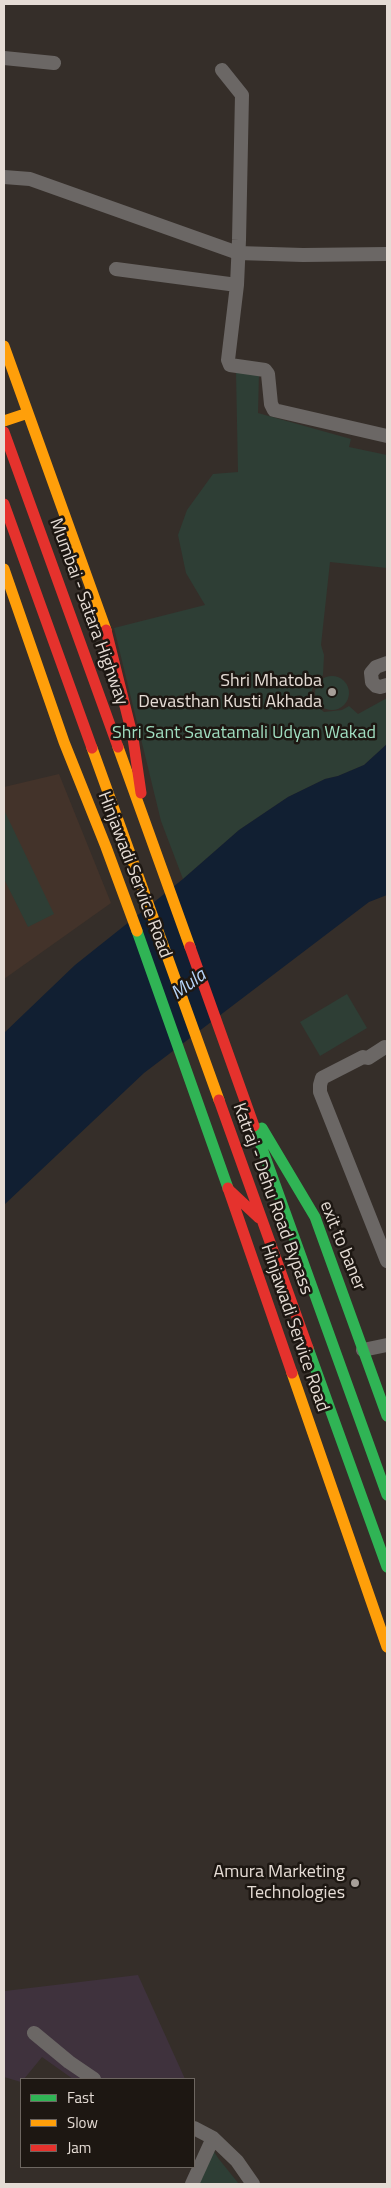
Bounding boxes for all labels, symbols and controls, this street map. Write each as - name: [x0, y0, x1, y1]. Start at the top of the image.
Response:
- street label: Mumbai - Satara Highway: [44, 516, 132, 708]
- place label: Shri Mhatoba Devasthan Kusti Akhada: [138, 671, 322, 714]
- marker: Shri Mhatoba Devasthan Kusti Akhada: [326, 686, 338, 698]
- park label: Shri Sant Savatamali Udyan Wakad: [112, 723, 376, 745]
- street label: Hinjawadi Service Road: [92, 789, 176, 961]
- water label: Mula: [167, 965, 211, 1005]
- street label: Katraj - Dehu Road Bypass: [227, 1100, 317, 1298]
- street label: exit to baner: [314, 1198, 370, 1294]
- street label: Hinjawadi Service Road: [255, 1241, 333, 1415]
- place label: Amura Marketing Technologies: [213, 1862, 345, 1905]
- marker: Amura Marketing Technologies: [349, 1877, 361, 1889]
- legend: [20, 2078, 195, 2168]
- text: Fast: [67, 2086, 94, 2109]
- text: Slow: [67, 2111, 98, 2134]
- text: Jam: [67, 2136, 91, 2159]

